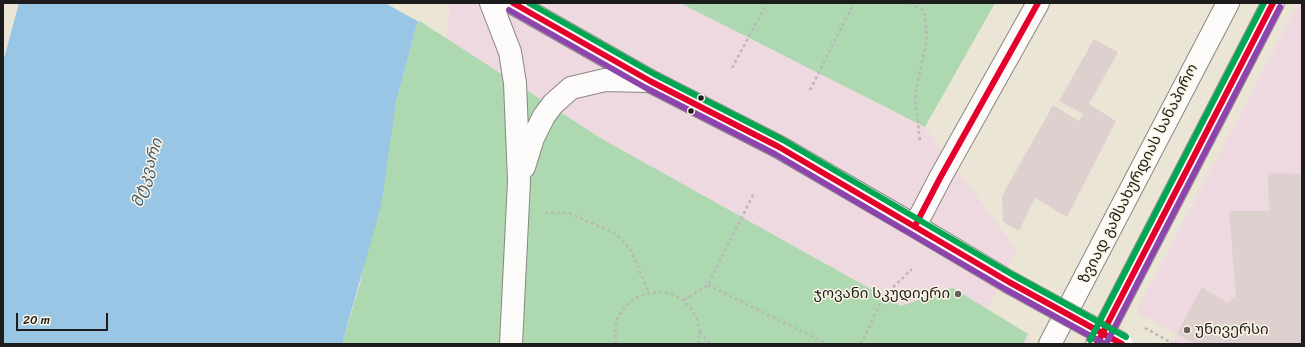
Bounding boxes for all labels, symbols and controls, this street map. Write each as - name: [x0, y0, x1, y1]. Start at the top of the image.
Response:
- street label: ზვიად გამსახურდიას სანაპირო: [1076, 61, 1202, 287]
- unlabelled marker: [696, 93, 706, 103]
- unlabelled marker: [686, 106, 696, 116]
- water label: მტკვარი: [128, 136, 168, 210]
- place label: ჯოვანი სკუდიერი: [814, 285, 950, 303]
- marker: ჯოვანი სკუდიერი: [953, 289, 963, 299]
- scale bar: [18, 305, 110, 331]
- text: 20 m: [23, 309, 50, 331]
- place label: უნივერსი: [1195, 321, 1269, 339]
- marker: უნივერსი: [1182, 325, 1192, 335]

